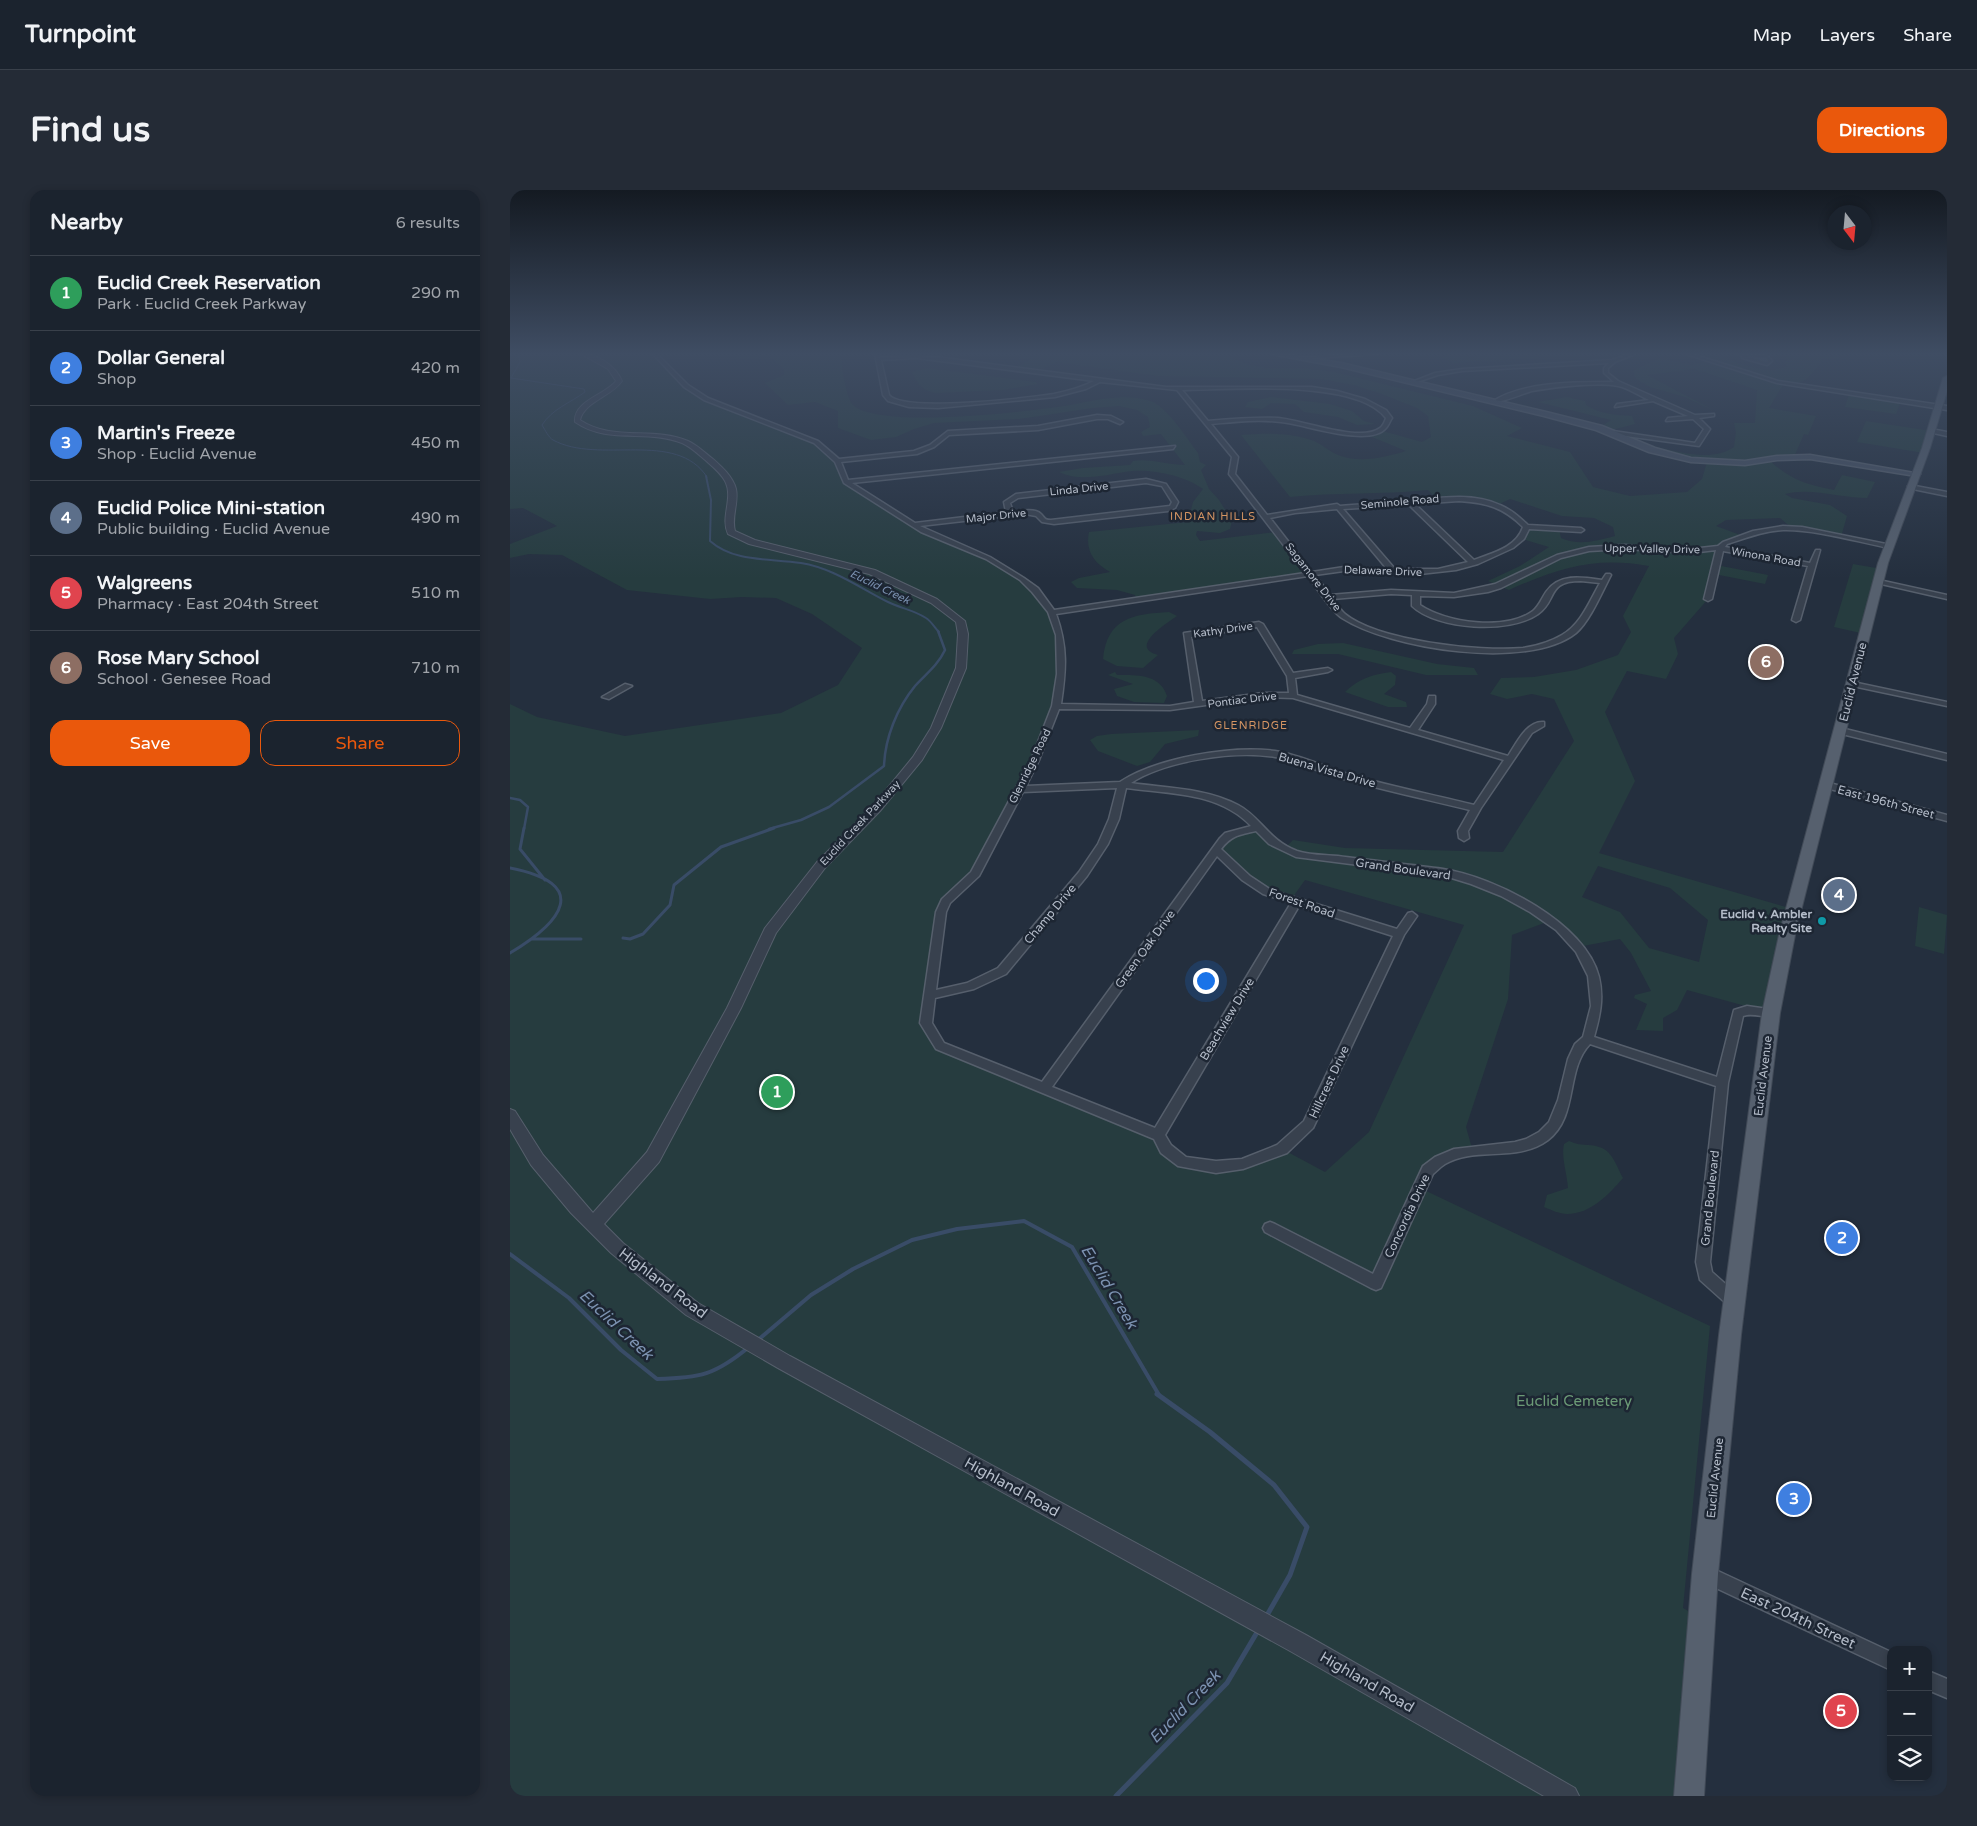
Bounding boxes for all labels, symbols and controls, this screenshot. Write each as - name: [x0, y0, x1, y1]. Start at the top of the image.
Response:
- text: Turnpoint: [25, 20, 136, 49]
- text: Map: [1753, 24, 1792, 46]
- text: Layers: [1820, 24, 1875, 46]
- text: Share: [1903, 24, 1952, 46]
- button: Directions: [1817, 107, 1947, 153]
- text: Find us: [30, 109, 150, 151]
- north arrow: [1827, 205, 1872, 250]
- text: Nearby: [50, 210, 123, 235]
- text: 6 results: [396, 213, 460, 233]
- text: Euclid Creek Reservation: [97, 272, 321, 294]
- text: 1: [61, 283, 71, 303]
- text: 290 m: [411, 283, 460, 303]
- text: Park · Euclid Creek Parkway: [97, 294, 306, 314]
- text: Dollar General: [97, 347, 225, 369]
- text: 2: [61, 358, 71, 378]
- text: 420 m: [411, 358, 460, 378]
- text: Shop: [97, 369, 136, 389]
- text: Martin's Freeze: [97, 422, 235, 444]
- text: 3: [61, 433, 71, 453]
- text: 450 m: [411, 433, 460, 453]
- text: Shop · Euclid Avenue: [97, 444, 257, 464]
- street label: Linda Drive: [1049, 479, 1109, 499]
- street label: Seminole Road: [1360, 492, 1440, 512]
- text: Euclid Police Mini-station: [97, 497, 325, 519]
- street label: Major Drive: [965, 506, 1027, 526]
- text: 4: [61, 508, 71, 528]
- text: 490 m: [411, 508, 460, 528]
- district label: INDIAN HILLS: [1170, 510, 1256, 523]
- text: Public building · Euclid Avenue: [97, 519, 330, 539]
- street label: Sagamore Drive: [1282, 540, 1344, 614]
- street label: Upper Valley Drive: [1604, 542, 1700, 556]
- street label: Winona Road: [1730, 544, 1802, 570]
- street label: Delaware Drive: [1344, 563, 1422, 579]
- water label: Euclid Creek: [848, 567, 913, 607]
- text: Walgreens: [97, 572, 192, 594]
- text: 5: [61, 583, 71, 603]
- text: 510 m: [411, 583, 460, 603]
- text: Pharmacy · East 204th Street: [97, 594, 319, 614]
- street label: Kathy Drive: [1192, 619, 1254, 641]
- street label: Euclid Avenue: [1836, 641, 1870, 723]
- pin: 6: [1750, 643, 1782, 681]
- text: Rose Mary School: [97, 647, 260, 669]
- text: 6: [61, 658, 71, 678]
- text: 710 m: [411, 658, 460, 678]
- text: School · Genesee Road: [97, 669, 271, 689]
- street label: Pontiac Drive: [1207, 689, 1277, 711]
- district label: GLENRIDGE: [1214, 719, 1288, 732]
- button: Save: [50, 720, 250, 766]
- button: Share: [260, 720, 460, 766]
- street label: Glenridge Road: [1006, 726, 1054, 806]
- street label: Buena Vista Drive: [1277, 749, 1377, 791]
- street label: Euclid Creek Parkway: [817, 778, 903, 868]
- street label: East 196th Street: [1836, 782, 1936, 822]
- street label: Grand Boulevard: [1354, 855, 1452, 883]
- pin: 4: [1823, 876, 1855, 914]
- street label: Champ Drive: [1021, 881, 1079, 947]
- street label: Forest Road: [1267, 885, 1337, 921]
- street label: Green Oak Drive: [1112, 907, 1178, 991]
- place label: Euclid v. Ambler Realty Site: [1720, 907, 1812, 936]
- marker: Euclid v. Ambler Realty Site: [1816, 915, 1828, 927]
- your location: [1193, 968, 1219, 994]
- street label: Beachview Drive: [1197, 975, 1257, 1063]
- street label: Euclid Avenue: [1751, 1035, 1775, 1117]
- street label: Hillcrest Drive: [1306, 1043, 1352, 1121]
- pin: 1: [761, 1073, 793, 1111]
- street label: Grand Boulevard: [1698, 1150, 1722, 1246]
- street label: Concordia Drive: [1381, 1172, 1433, 1260]
- pin: 2: [1826, 1219, 1858, 1257]
- water label: Euclid Creek: [1076, 1241, 1142, 1334]
- street label: Highland Road: [615, 1244, 711, 1322]
- water label: Euclid Creek: [575, 1286, 658, 1365]
- park label: Euclid Cemetery: [1516, 1392, 1632, 1410]
- street label: Euclid Avenue: [1704, 1437, 1726, 1519]
- street label: Highland Road: [961, 1453, 1063, 1521]
- pin: 3: [1778, 1480, 1810, 1518]
- street label: East 204th Street: [1738, 1584, 1858, 1653]
- map controls: [1887, 1646, 1932, 1781]
- button: +: [1887, 1646, 1932, 1691]
- street label: Highland Road: [1317, 1648, 1417, 1716]
- water label: Euclid Creek: [1145, 1665, 1226, 1748]
- button: −: [1887, 1691, 1932, 1736]
- pin: 5: [1825, 1692, 1857, 1730]
- button: layers: [1887, 1736, 1932, 1781]

